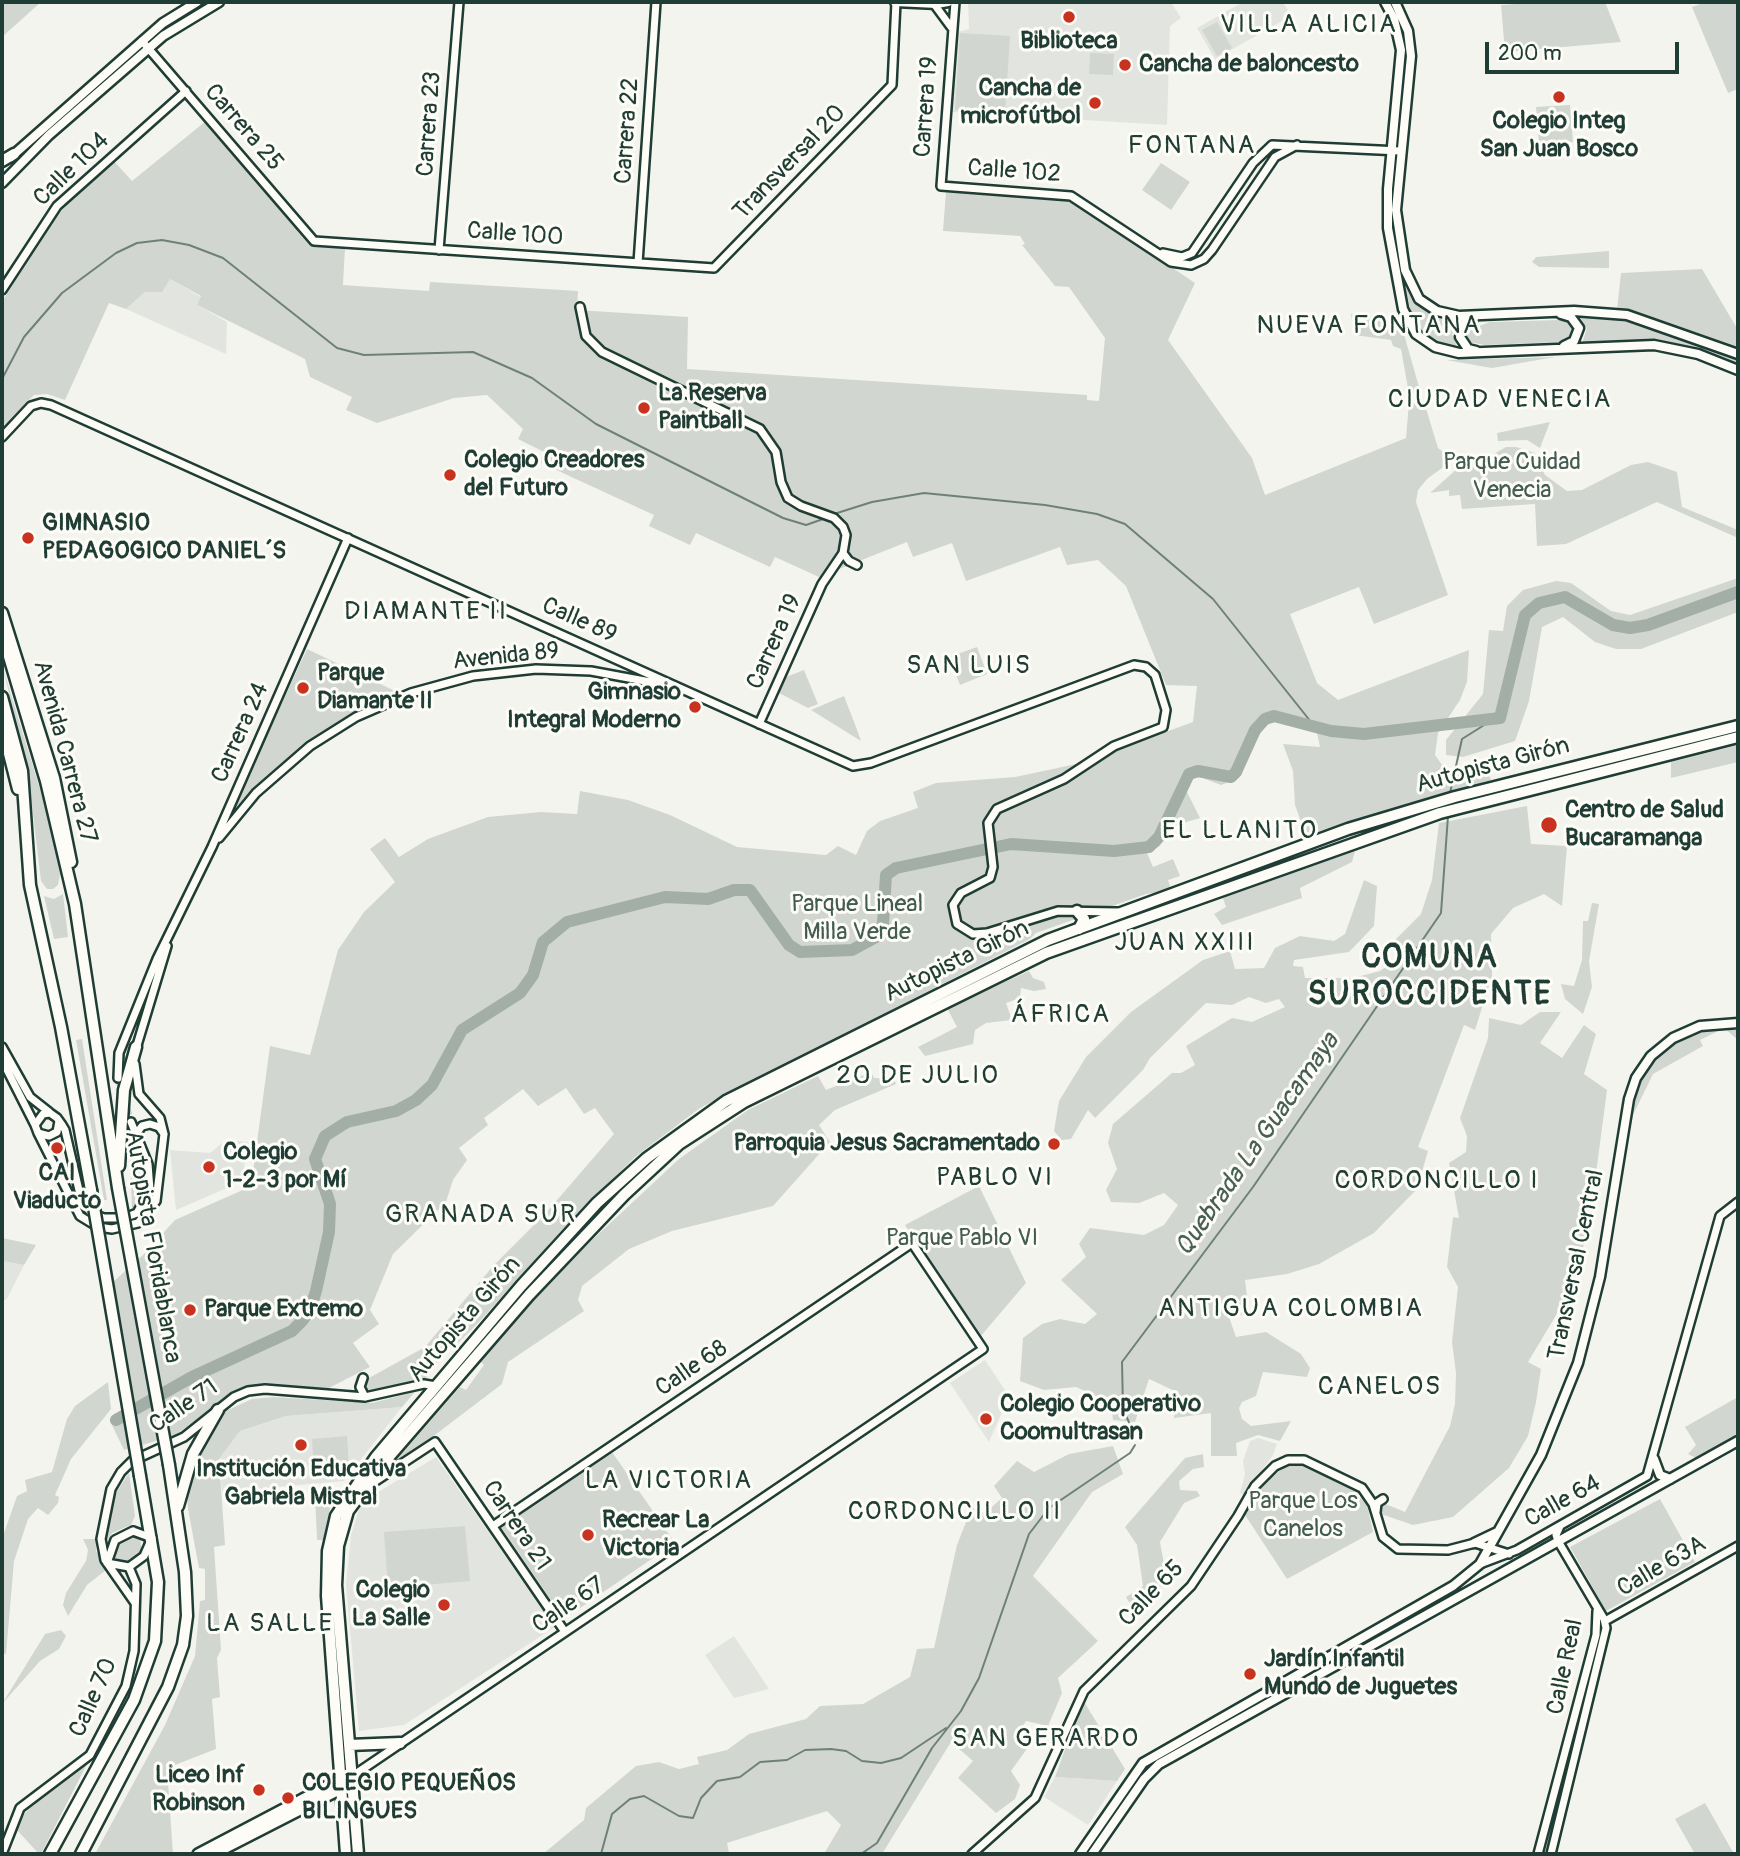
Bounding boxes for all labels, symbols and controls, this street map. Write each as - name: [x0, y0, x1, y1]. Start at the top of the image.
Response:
- marker: Biblioteca: [1061, 9, 1077, 25]
- district label: VILLA ALICIA: [1222, 9, 1396, 41]
- place label: Biblioteca: [1020, 28, 1118, 56]
- scale bar: [1488, 28, 1682, 72]
- text: 200 m: [1498, 40, 1562, 67]
- place label: Cancha de baloncesto: [1139, 51, 1359, 79]
- street label: Carrera 19: [909, 56, 945, 158]
- marker: Cancha de baloncesto: [1117, 57, 1133, 73]
- street label: Carrera 23: [412, 70, 448, 178]
- place label: Cancha de microfútbol: [960, 75, 1081, 131]
- street label: Carrera 22: [610, 77, 646, 185]
- street label: Carrera 25: [197, 79, 289, 177]
- marker: Colegio Integ San Juan Bosco: [1551, 89, 1567, 105]
- marker: Cancha de microfútbol: [1087, 95, 1103, 111]
- street label: Transversal 20: [728, 99, 852, 227]
- place label: Colegio Integ San Juan Bosco: [1480, 108, 1638, 164]
- street label: Calle 104: [28, 127, 116, 213]
- district label: FONTANA: [1129, 130, 1255, 162]
- street label: Calle 102: [966, 154, 1062, 190]
- street label: Calle 100: [466, 217, 564, 253]
- district label: NUEVA FONTANA: [1258, 310, 1480, 342]
- place label: La Reserva Paintball: [658, 380, 767, 436]
- district label: CIUDAD VENECIA: [1389, 384, 1611, 416]
- marker: La Reserva Paintball: [636, 400, 652, 416]
- place label: Colegio Creadores del Futuro: [464, 447, 644, 503]
- park label: Parque Cuidad Venecia: [1443, 449, 1581, 505]
- marker: Colegio Creadores del Futuro: [442, 467, 458, 483]
- place label: GIMNASIO PEDAGOGICO DANIEL´S: [42, 510, 286, 566]
- marker: GIMNASIO PEDAGOGICO DANIEL´S: [20, 530, 36, 546]
- street label: Carrera 19: [741, 590, 809, 694]
- street label: Calle 89: [537, 592, 621, 650]
- district label: DIAMANTE II: [345, 596, 507, 628]
- street label: Avenida 89: [451, 637, 561, 677]
- district label: SAN LUIS: [907, 650, 1031, 682]
- street label: Avenida Carrera 27: [26, 658, 102, 846]
- place label: Parque Diamante II: [317, 660, 433, 716]
- street label: Carrera 24: [206, 678, 276, 788]
- place label: Gimnasio Integral Moderno: [507, 679, 681, 735]
- marker: Parque Diamante II: [295, 680, 311, 696]
- marker: Gimnasio Integral Moderno: [687, 699, 703, 715]
- street label: Autopista Girón: [1413, 732, 1573, 800]
- place label: Centro de Salud Bucaramanga: [1565, 797, 1724, 853]
- district label: EL LLANITO: [1163, 815, 1317, 847]
- marker: Centro de Salud Bucaramanga: [1539, 815, 1559, 835]
- park label: Parque Lineal Milla Verde: [791, 891, 923, 947]
- street label: Autopista Girón: [880, 915, 1034, 1009]
- district label: JUAN XXIII: [1116, 927, 1254, 959]
- district label: COMUNA SUROCCIDENTE: [1309, 940, 1551, 1015]
- district label: ÁFRICA: [1012, 999, 1110, 1031]
- water label: Quebrada La Guacamaya: [1169, 1028, 1347, 1262]
- district label: 20 DE JULIO: [838, 1060, 998, 1092]
- street label: Autopista Floridablanca: [117, 1129, 187, 1365]
- place label: Parroquia Jesus Sacramentado: [733, 1130, 1040, 1158]
- marker: Parroquia Jesus Sacramentado: [1046, 1136, 1062, 1152]
- place label: Colegio 1-2-3 por Mí: [223, 1139, 347, 1195]
- marker: CAI Viaducto: [49, 1140, 65, 1156]
- marker: Colegio 1-2-3 por Mí: [201, 1159, 217, 1175]
- place label: CAI Viaducto: [13, 1160, 101, 1216]
- district label: PABLO VI: [937, 1162, 1053, 1194]
- district label: CORDONCILLO I: [1336, 1165, 1538, 1197]
- street label: Transversal Central: [1543, 1167, 1611, 1363]
- district label: GRANADA SUR: [386, 1199, 576, 1231]
- park label: Parque Pablo VI: [886, 1225, 1038, 1253]
- street label: Autopista Girón: [403, 1251, 527, 1389]
- district label: ANTIGUA COLOMBIA: [1160, 1293, 1422, 1325]
- place label: Parque Extremo: [204, 1296, 363, 1324]
- marker: Parque Extremo: [182, 1302, 198, 1318]
- street label: Calle 68: [651, 1335, 733, 1403]
- district label: CANELOS: [1319, 1371, 1441, 1403]
- street label: Calle 71: [144, 1374, 224, 1440]
- place label: Colegio Cooperativo Coomultrasan: [1000, 1391, 1201, 1447]
- marker: Colegio Cooperativo Coomultrasan: [978, 1411, 994, 1427]
- marker: Institución Educativa Gabriela Mistral: [293, 1437, 309, 1453]
- place label: Institución Educativa Gabriela Mistral: [196, 1456, 406, 1512]
- district label: LA VICTORIA: [586, 1465, 752, 1497]
- street label: Calle 64: [1520, 1469, 1606, 1535]
- street label: Carrera 21: [475, 1476, 557, 1576]
- park label: Parque Los Canelos: [1248, 1488, 1358, 1544]
- district label: CORDONCILLO II: [850, 1496, 1060, 1528]
- place label: Recrear La Victoria: [602, 1507, 709, 1563]
- marker: Recrear La Victoria: [580, 1527, 596, 1543]
- street label: Calle 63A: [1613, 1530, 1711, 1604]
- street label: Calle 65: [1113, 1555, 1191, 1633]
- street label: Calle 67: [527, 1571, 611, 1641]
- place label: Colegio La Salle: [352, 1577, 430, 1633]
- marker: Colegio La Salle: [436, 1597, 452, 1613]
- district label: LA SALLE: [207, 1608, 333, 1640]
- street label: Calle Real: [1542, 1617, 1590, 1717]
- place label: Jardín Infantil Mundo de Juguetes: [1264, 1646, 1457, 1702]
- street label: Calle 70: [64, 1654, 124, 1742]
- marker: Jardín Infantil Mundo de Juguetes: [1242, 1666, 1258, 1682]
- district label: SAN GERARDO: [953, 1723, 1139, 1755]
- place label: Liceo Inf Robinson: [152, 1762, 245, 1818]
- place label: COLEGIO PEQUEÑOS BILINGUES: [302, 1770, 516, 1826]
- marker: Liceo Inf Robinson: [251, 1782, 267, 1798]
- marker: COLEGIO PEQUEÑOS BILINGUES: [280, 1790, 296, 1806]

